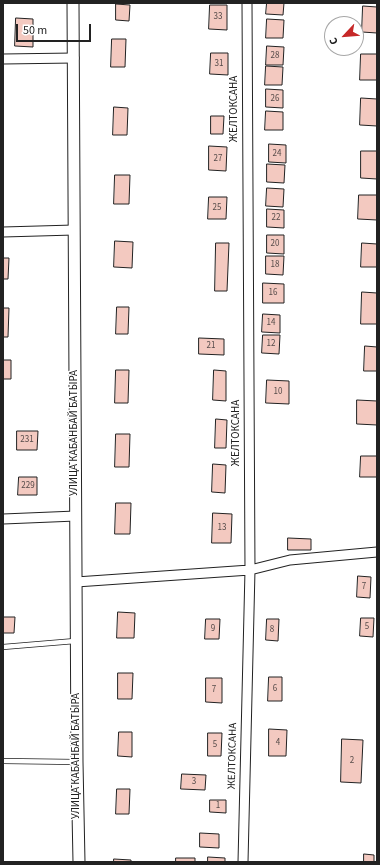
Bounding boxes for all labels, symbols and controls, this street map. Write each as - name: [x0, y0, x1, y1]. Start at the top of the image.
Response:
- house number: 33: [214, 12, 222, 22]
- scale bar: [18, 16, 93, 42]
- north arrow: [324, 16, 364, 56]
- text: 50 m: [23, 22, 47, 39]
- text: С: [326, 35, 342, 47]
- house number: 28: [271, 51, 279, 61]
- house number: 31: [215, 59, 223, 69]
- street label: ЖЕЛТОКСАНА: [228, 76, 242, 142]
- house number: 26: [271, 94, 279, 104]
- house number: 24: [273, 149, 281, 159]
- house number: 27: [214, 154, 222, 164]
- house number: 25: [213, 203, 221, 213]
- house number: 22: [272, 213, 280, 223]
- house number: 20: [271, 239, 279, 249]
- house number: 18: [271, 260, 279, 270]
- house number: 16: [269, 288, 277, 298]
- house number: 14: [267, 318, 275, 328]
- house number: 12: [267, 339, 275, 349]
- house number: 21: [207, 341, 215, 351]
- street label: УЛИЦА КАБАНБАЙ БАТЫРА: [68, 370, 82, 496]
- house number: 10: [274, 387, 282, 397]
- street label: ЖЕЛТОКСАНА: [230, 400, 244, 466]
- house number: 231: [20, 435, 34, 445]
- house number: 229: [21, 481, 35, 491]
- house number: 13: [218, 523, 226, 533]
- house number: 7: [362, 582, 366, 592]
- house number: 5: [365, 622, 369, 632]
- house number: 9: [211, 624, 215, 634]
- house number: 8: [270, 625, 274, 635]
- house number: 6: [273, 684, 277, 694]
- house number: 7: [212, 685, 216, 695]
- street label: УЛИЦА КАБАНБАЙ БАТЫРА: [70, 693, 84, 819]
- street label: ЖЕЛТОКСАНА: [226, 723, 240, 789]
- house number: 4: [276, 738, 280, 748]
- house number: 5: [213, 740, 217, 750]
- house number: 2: [350, 756, 354, 766]
- house number: 3: [192, 777, 196, 787]
- house number: 1: [216, 801, 220, 811]

